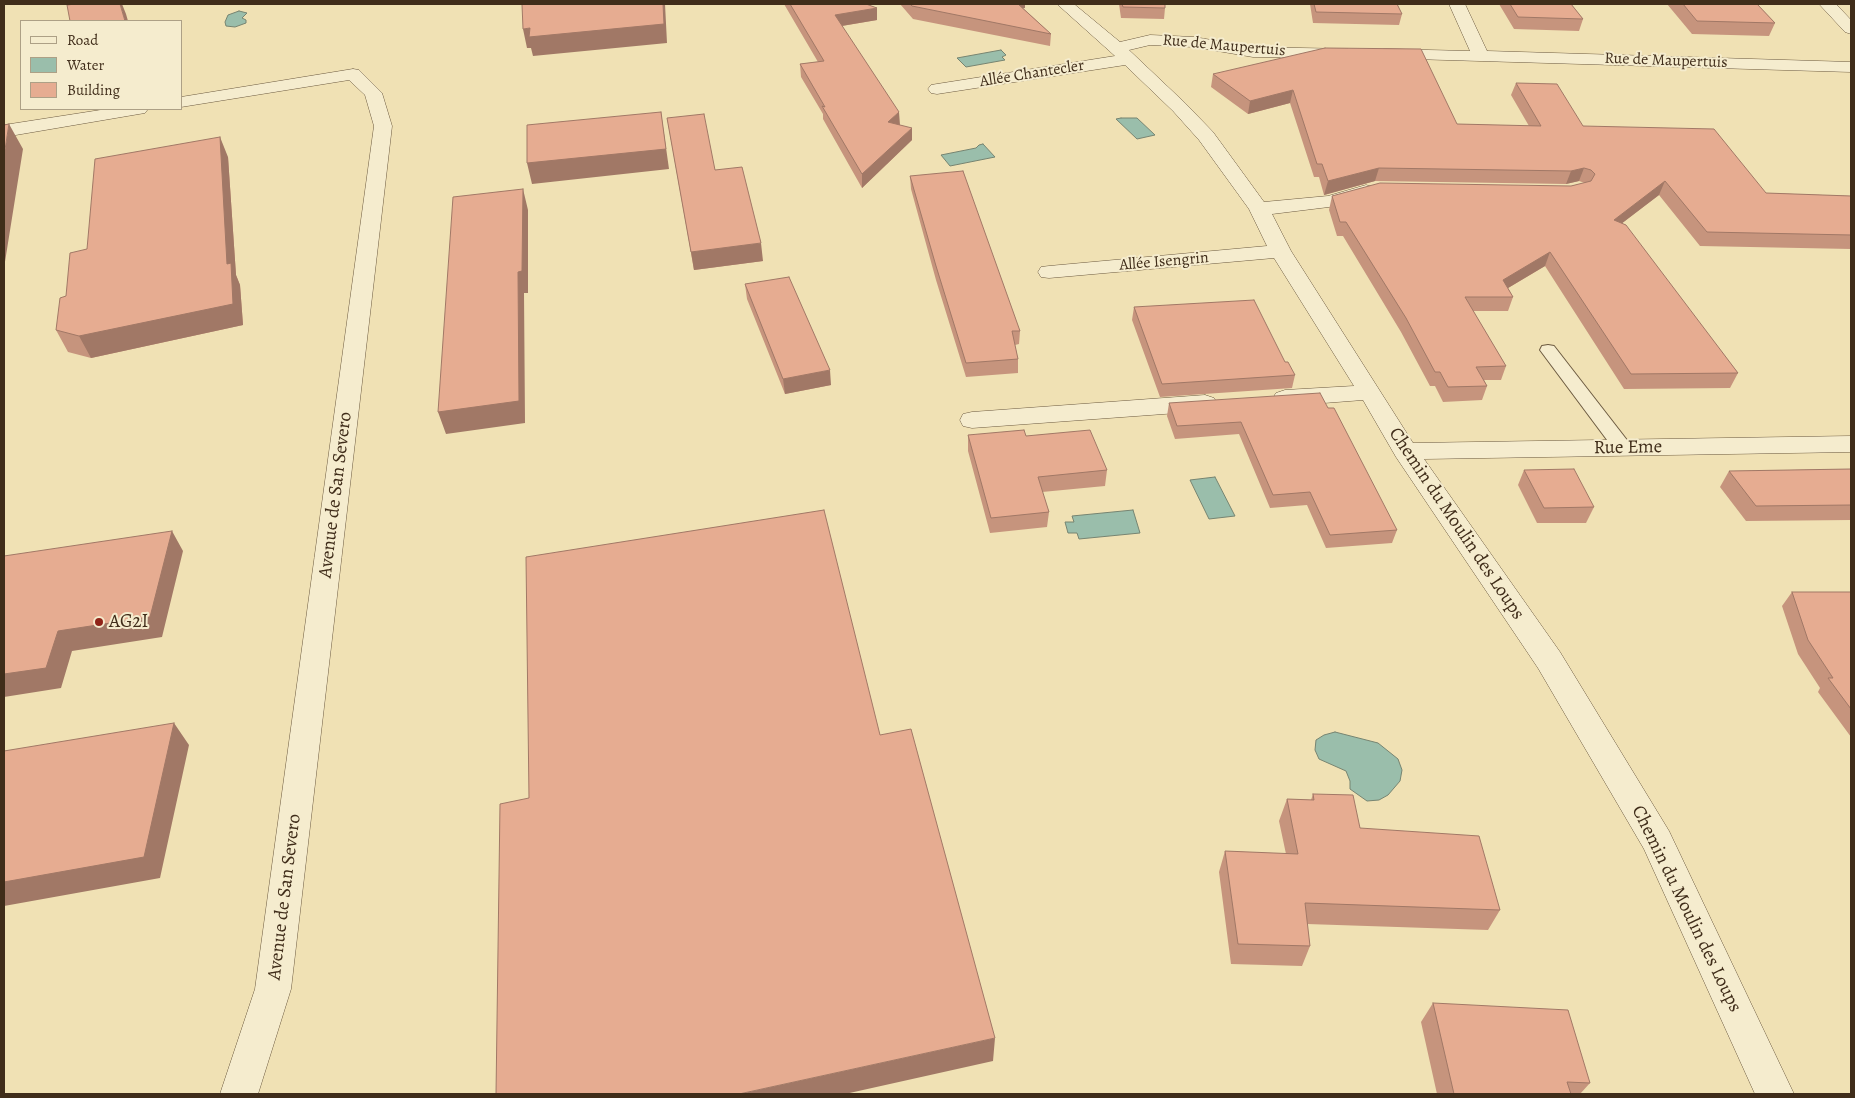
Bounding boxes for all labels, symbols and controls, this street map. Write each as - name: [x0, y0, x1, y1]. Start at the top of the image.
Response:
- legend: [20, 20, 182, 110]
- text: Road: [67, 30, 98, 50]
- street label: Rue de Maupertuis: [1162, 31, 1286, 61]
- street label: Rue de Maupertuis: [1604, 49, 1728, 73]
- text: Water: [67, 55, 104, 75]
- street label: Allée Chantecler: [978, 56, 1086, 92]
- text: Building: [67, 80, 120, 100]
- street label: Allée Isengrin: [1119, 249, 1209, 275]
- street label: Avenue de San Severo: [315, 411, 357, 579]
- street label: Chemin du Moulin des Loups: [1383, 424, 1529, 624]
- street label: Rue Eme: [1594, 436, 1662, 460]
- place label: AG2I: [109, 611, 148, 633]
- marker: AG2I: [93, 616, 105, 628]
- street label: Chemin du Moulin des Loups: [1626, 802, 1746, 1016]
- street label: Avenue de San Severo: [264, 813, 306, 981]

